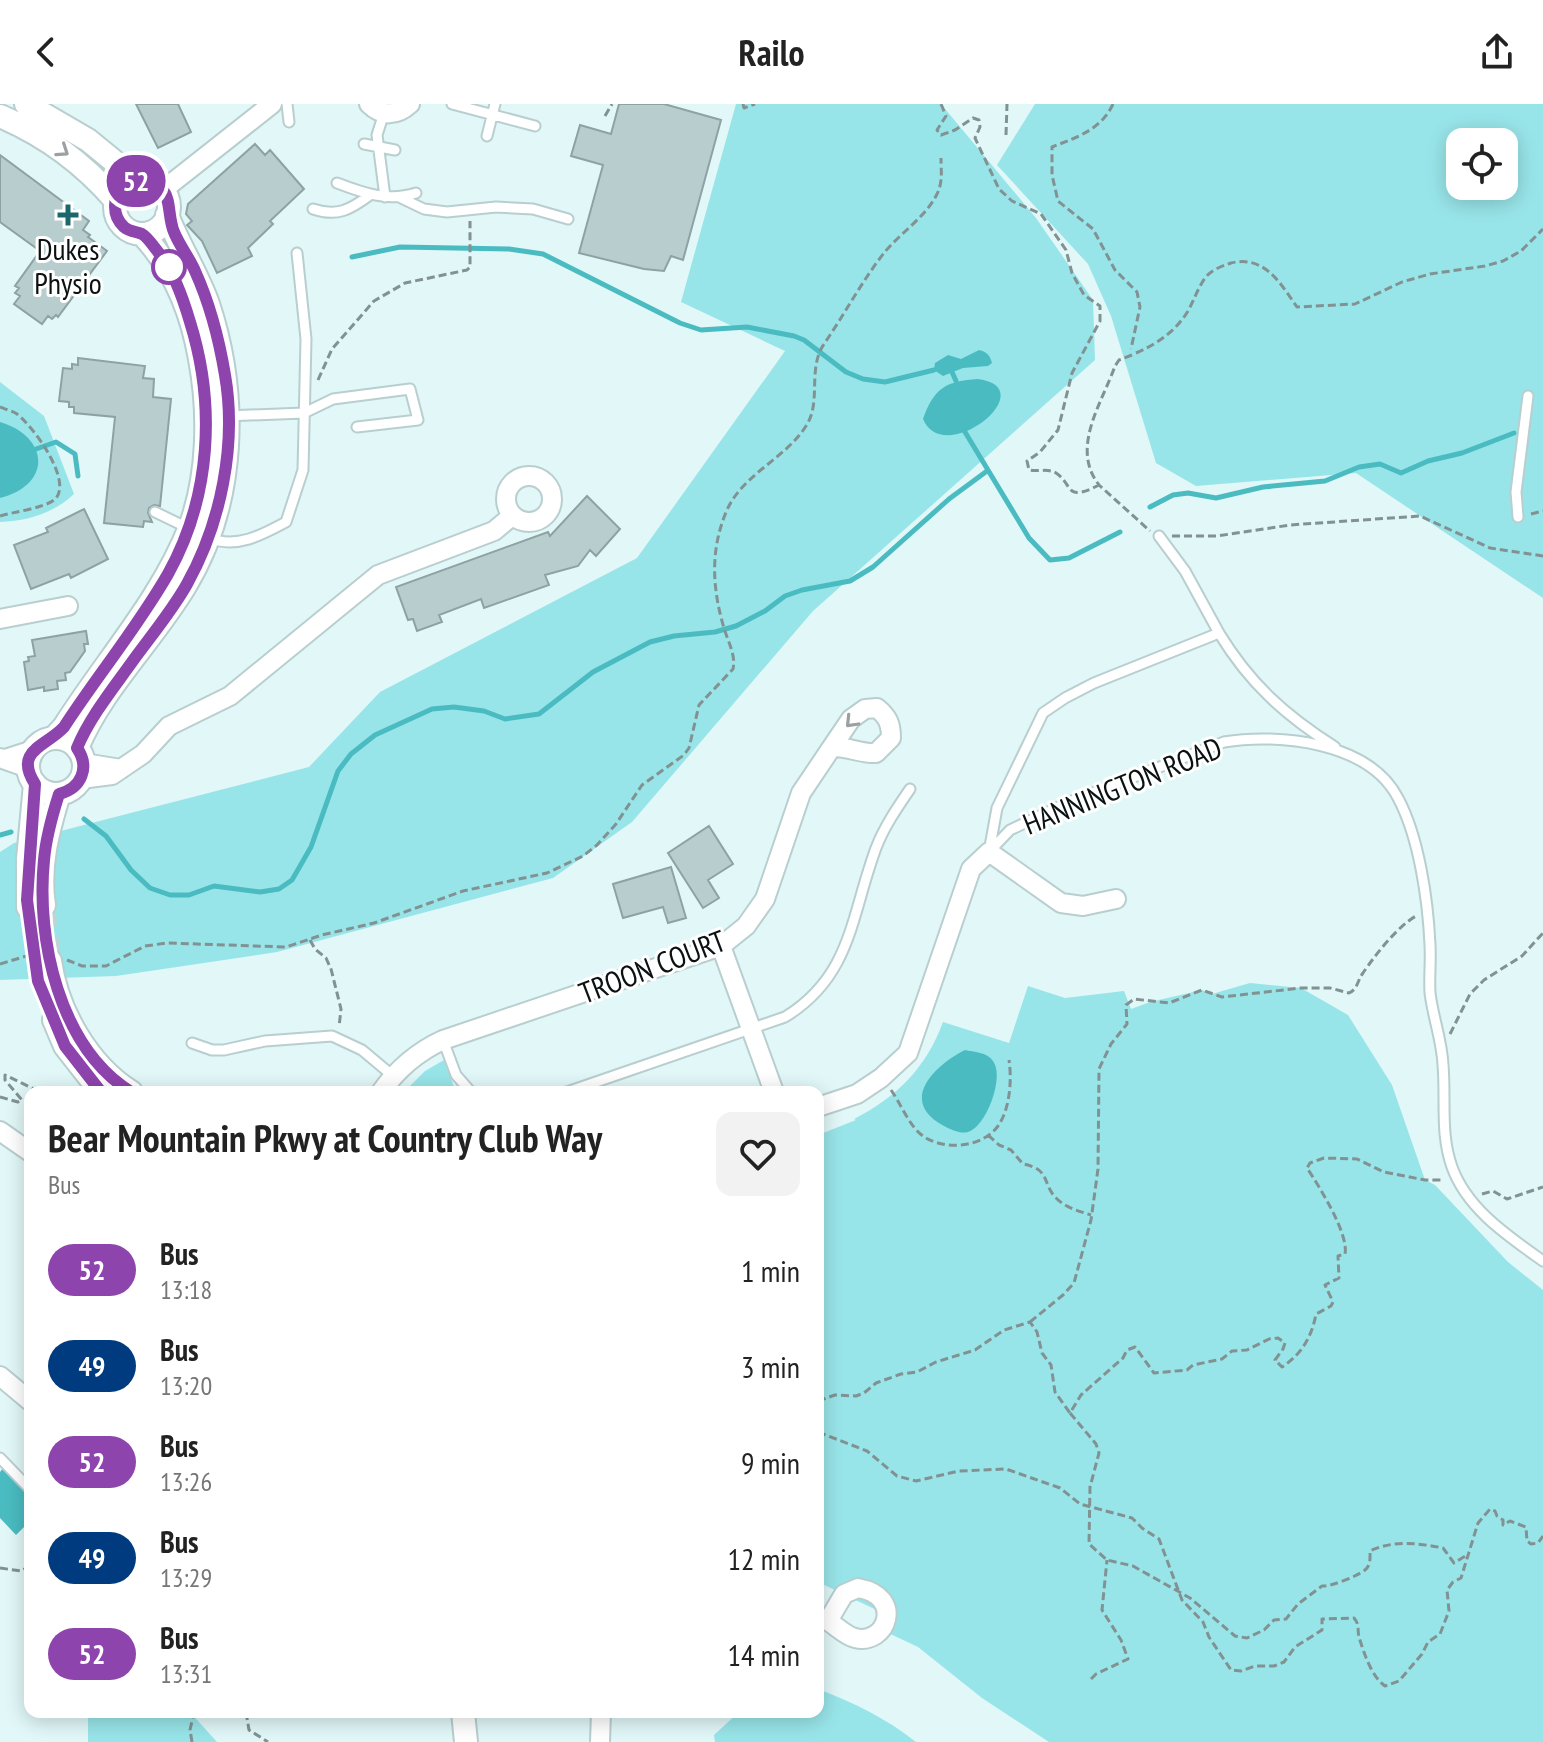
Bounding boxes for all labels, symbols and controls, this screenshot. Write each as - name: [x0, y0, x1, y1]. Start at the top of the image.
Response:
- text: Railo: [739, 29, 804, 76]
- icon: back: [24, 30, 68, 74]
- icon: share: [1475, 30, 1519, 74]
- map controls: [1446, 128, 1518, 200]
- button: locate: [1446, 128, 1518, 200]
- one-way arrow: [54, 141, 68, 156]
- line badge: 52: [100, 155, 172, 207]
- text: 52: [123, 162, 149, 199]
- marker: Dukes Physio: [57, 204, 79, 226]
- place label: Dukes Physio: [34, 229, 102, 302]
- unlabelled marker: [152, 250, 186, 284]
- one-way arrow: [846, 713, 861, 727]
- street label: HANNINGTON ROAD: [1017, 727, 1227, 843]
- street label: TROON COURT: [573, 920, 731, 1012]
- button: heart: [716, 1112, 800, 1196]
- text: Bear Mountain Pkwy at Country Club Way: [48, 1113, 602, 1162]
- text: Bus: [48, 1168, 80, 1201]
- text: Bus: [160, 1234, 199, 1273]
- text: 52: [79, 1251, 105, 1288]
- text: 1 min: [741, 1251, 800, 1290]
- text: 13:18: [160, 1273, 212, 1306]
- text: Bus: [160, 1330, 199, 1369]
- text: 49: [79, 1347, 105, 1384]
- text: 3 min: [741, 1347, 800, 1386]
- text: 13:20: [160, 1369, 212, 1402]
- text: Bus: [160, 1426, 199, 1465]
- text: 52: [79, 1443, 105, 1480]
- text: 9 min: [741, 1443, 800, 1482]
- text: 13:26: [160, 1465, 212, 1498]
- text: Bus: [160, 1522, 199, 1561]
- text: 49: [79, 1539, 105, 1576]
- text: 12 min: [727, 1539, 800, 1578]
- text: 13:29: [160, 1561, 212, 1594]
- text: Bus: [160, 1618, 199, 1657]
- text: 52: [79, 1635, 105, 1672]
- text: 14 min: [727, 1635, 800, 1674]
- text: 13:31: [160, 1657, 212, 1690]

